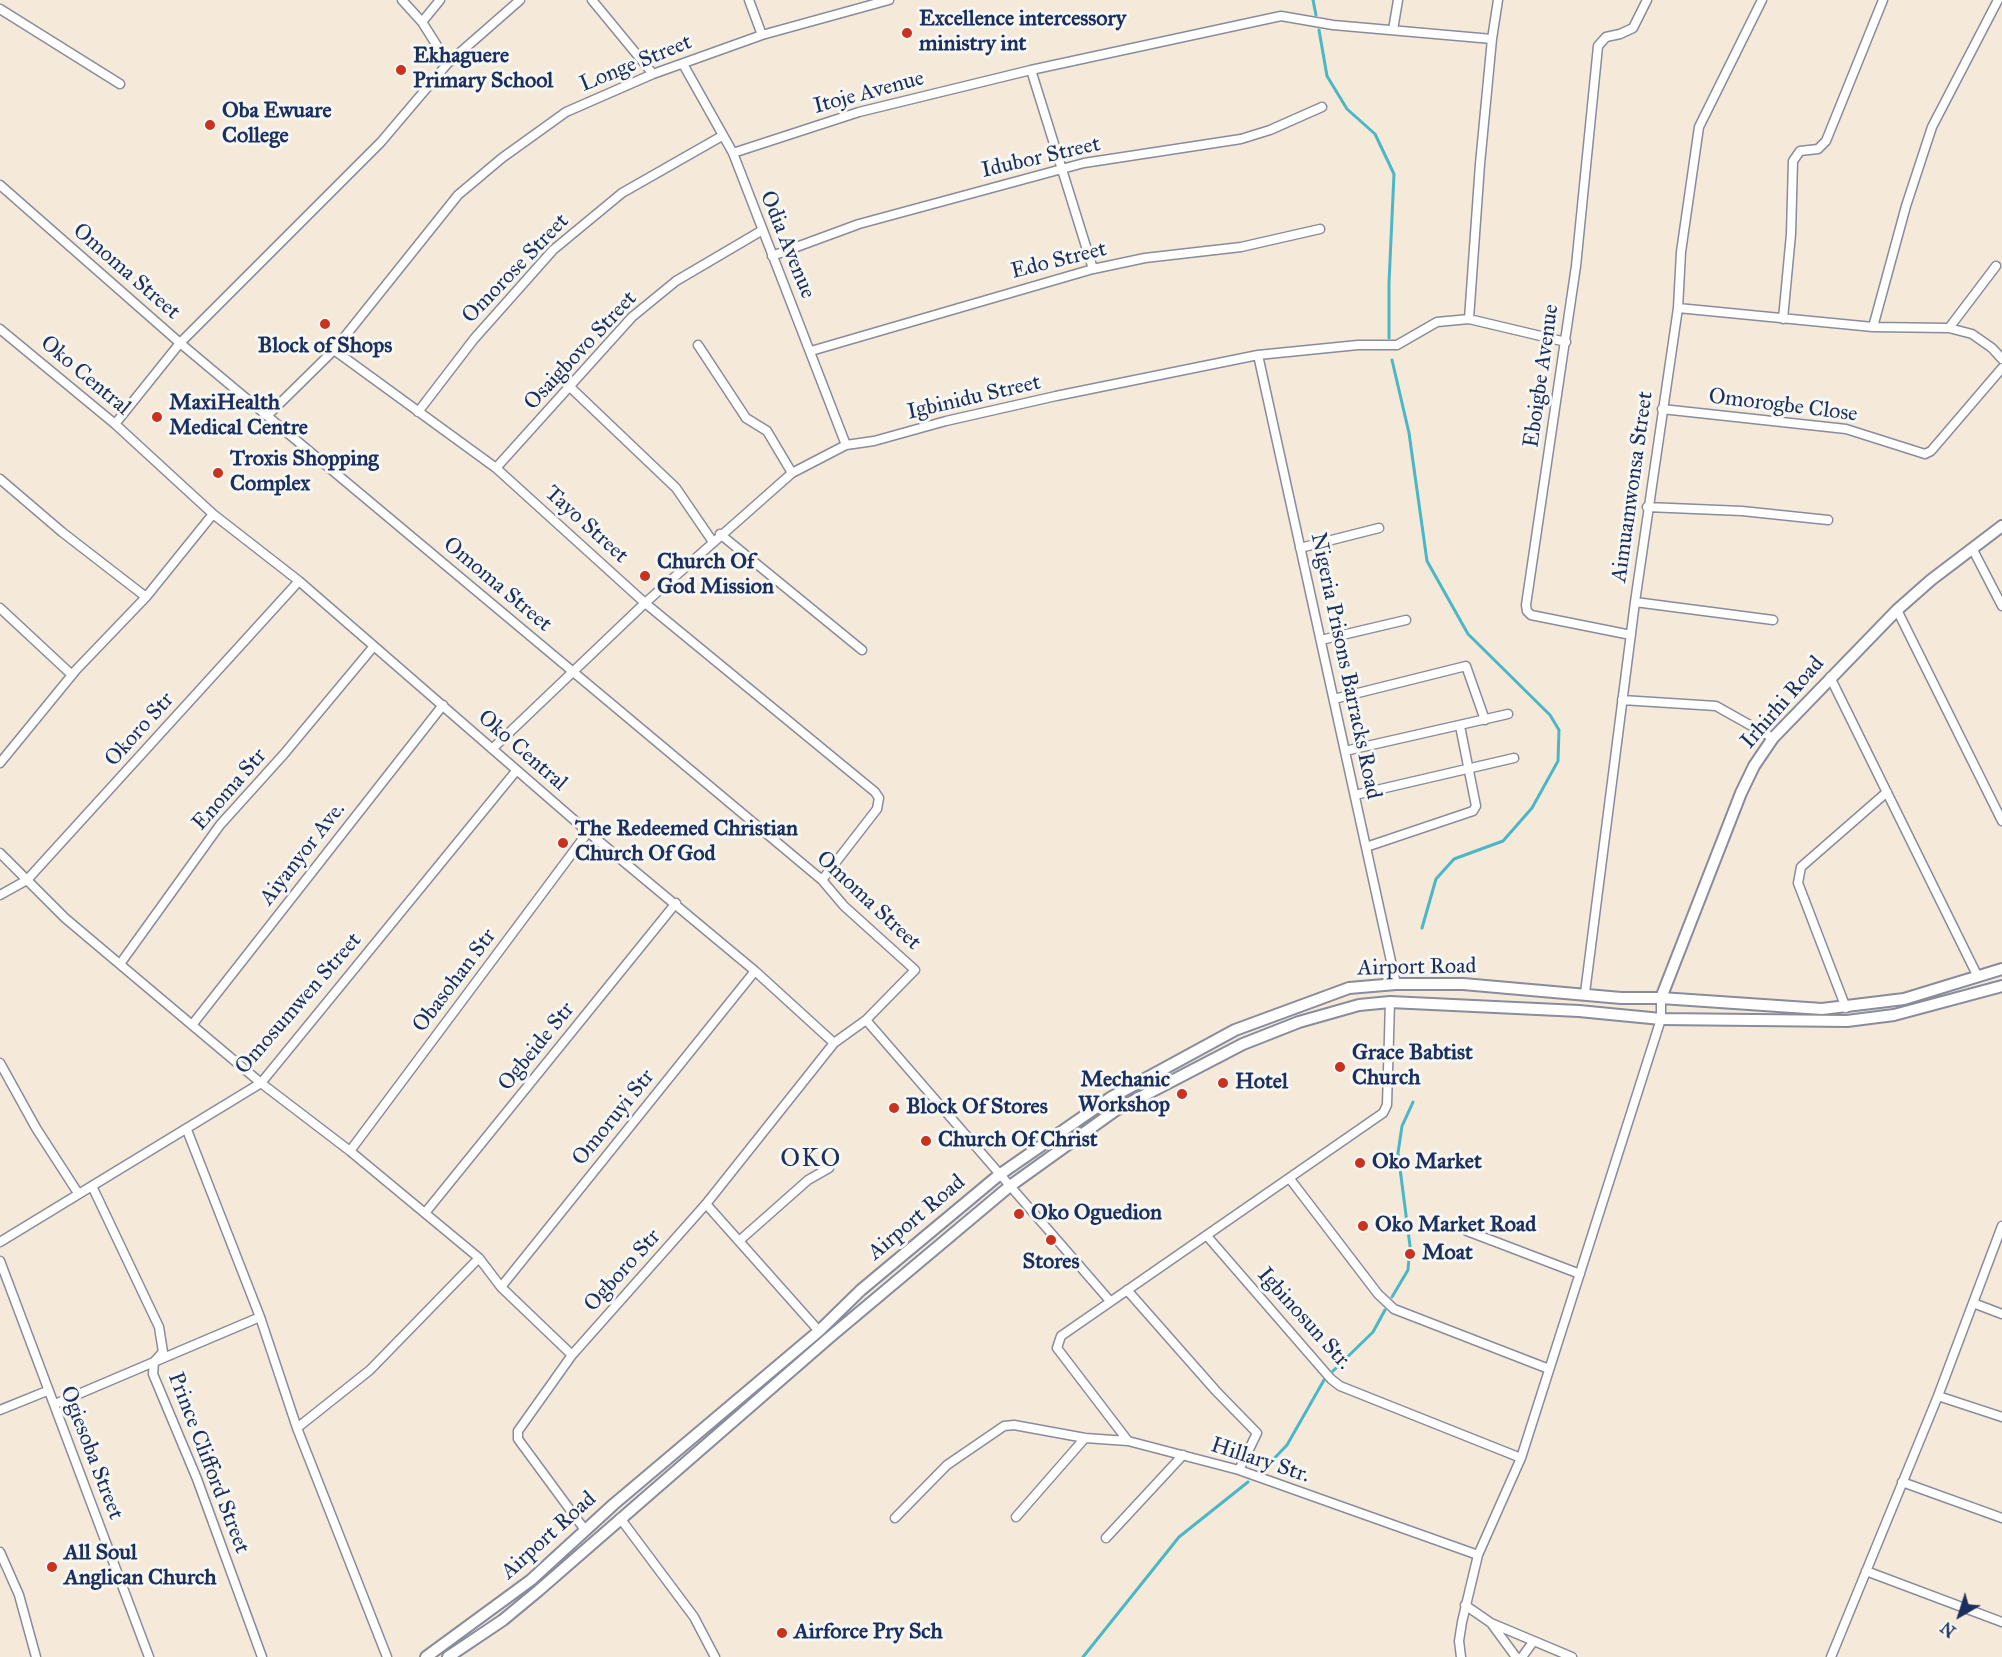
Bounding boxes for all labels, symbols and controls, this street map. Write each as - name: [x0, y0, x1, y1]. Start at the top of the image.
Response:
- place label: Excellence intercessory ministry int: [919, 7, 1126, 58]
- marker: Excellence intercessory ministry int: [900, 26, 914, 40]
- street label: Longe Street: [576, 30, 696, 98]
- place label: Ekhaguere Primary School: [413, 44, 553, 96]
- marker: Ekhaguere Primary School: [394, 63, 408, 77]
- street label: Itoje Avenue: [811, 66, 927, 120]
- place label: Oba Ewuare College: [222, 99, 332, 150]
- marker: Oba Ewuare College: [203, 118, 217, 132]
- street label: Idubor Street: [979, 131, 1103, 185]
- street label: Odia Avenue: [753, 187, 821, 303]
- street label: Omorose Street: [457, 209, 575, 329]
- street label: Omoma Street: [67, 218, 185, 326]
- street label: Edo Street: [1009, 236, 1109, 286]
- street label: Osaigbovo Street: [519, 286, 643, 416]
- street label: Eboigbe Avenue: [1519, 303, 1565, 449]
- marker: Block of Shops: [318, 317, 332, 331]
- street label: Oko Central: [34, 331, 136, 421]
- place label: Block of Shops: [258, 334, 392, 360]
- street label: Igbinidu Street: [905, 370, 1043, 426]
- street label: Omorogbe Close: [1707, 384, 1859, 428]
- street label: Aimuamwonsa Street: [1607, 390, 1659, 584]
- place label: MaxiHealth Medical Centre: [169, 391, 308, 442]
- marker: MaxiHealth Medical Centre: [150, 410, 164, 424]
- place label: Troxis Shopping Complex: [230, 447, 379, 499]
- marker: Troxis Shopping Complex: [211, 466, 225, 480]
- street label: Tayo Street: [539, 481, 633, 569]
- street label: Nigeria Prisons Barracks Road: [1304, 530, 1386, 802]
- street label: Omoma Street: [437, 532, 557, 638]
- place label: Church Of God Mission: [657, 550, 774, 602]
- marker: Church Of God Mission: [638, 569, 652, 583]
- street label: Irhirhi Road: [1736, 651, 1830, 755]
- street label: Okoro Str: [100, 687, 180, 773]
- street label: Oko Central: [472, 705, 572, 797]
- street label: Enoma Str: [187, 744, 273, 836]
- street label: Aiyanyor Ave.: [254, 797, 352, 911]
- place label: The Redeemed Christian Church Of God: [575, 817, 798, 868]
- marker: The Redeemed Christian Church Of God: [556, 836, 570, 850]
- street label: Omoma Street: [810, 846, 926, 956]
- street label: Obasohan Str: [408, 924, 502, 1038]
- street label: Omosumwen Street: [230, 928, 368, 1080]
- street label: Airport Road: [1357, 954, 1477, 982]
- street label: Ogbeide Str: [493, 997, 581, 1097]
- place label: Grace Babtist Church: [1352, 1041, 1473, 1092]
- marker: Grace Babtist Church: [1333, 1060, 1347, 1074]
- street label: Omoruyi Str: [567, 1065, 661, 1171]
- place label: Mechanic Workshop: [1078, 1068, 1170, 1120]
- place label: Hotel: [1235, 1070, 1288, 1096]
- marker: Hotel: [1216, 1076, 1230, 1090]
- marker: Mechanic Workshop: [1175, 1087, 1189, 1101]
- place label: Block Of Stores: [906, 1095, 1048, 1121]
- marker: Block Of Stores: [887, 1101, 901, 1115]
- place label: Church Of Christ: [938, 1128, 1097, 1154]
- marker: Church Of Christ: [919, 1134, 933, 1148]
- district label: OKO: [780, 1144, 842, 1176]
- place label: Oko Market: [1372, 1150, 1482, 1176]
- marker: Oko Market: [1353, 1156, 1367, 1170]
- street label: Airport Road: [863, 1170, 971, 1266]
- place label: Oko Oguedion: [1031, 1201, 1162, 1227]
- marker: Oko Oguedion: [1012, 1207, 1026, 1221]
- place label: Oko Market Road: [1375, 1213, 1536, 1239]
- marker: Oko Market Road: [1356, 1219, 1370, 1233]
- street label: Ogboro Str: [579, 1224, 667, 1318]
- marker: Stores: [1044, 1233, 1058, 1247]
- place label: Moat: [1422, 1241, 1473, 1267]
- marker: Moat: [1403, 1247, 1417, 1261]
- place label: Stores: [1023, 1250, 1079, 1276]
- street label: Igbinosun Str.: [1251, 1262, 1357, 1376]
- street label: Prince Clifford Street: [161, 1369, 255, 1557]
- street label: Ogiesoba Street: [53, 1383, 129, 1523]
- street label: Hillary Str.: [1207, 1433, 1313, 1489]
- street label: Airport Road: [496, 1486, 602, 1586]
- place label: All Soul Anglican Church: [64, 1541, 217, 1592]
- marker: All Soul Anglican Church: [45, 1560, 59, 1574]
- north arrow: [1930, 1585, 1990, 1645]
- text: N: [1937, 1618, 1960, 1641]
- place label: Airforce Pry Sch: [794, 1620, 943, 1646]
- marker: Airforce Pry Sch: [775, 1626, 789, 1640]

